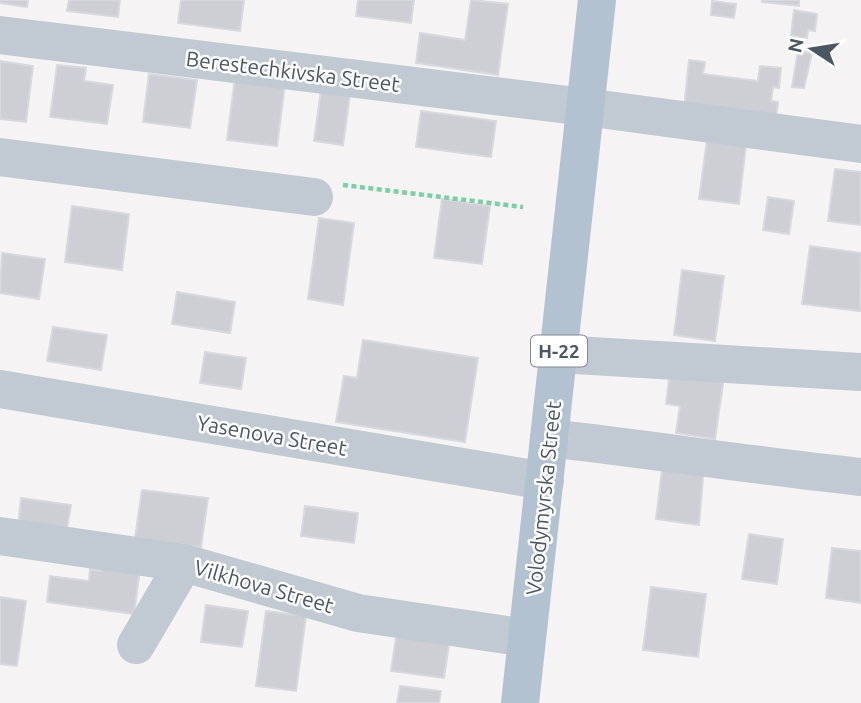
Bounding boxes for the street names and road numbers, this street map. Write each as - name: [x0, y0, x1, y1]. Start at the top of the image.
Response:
- street label: Berestechkivska Street: [185, 46, 401, 96]
- road number: Н-22: [531, 336, 587, 366]
- street label: Volodymyrska Street: [521, 400, 565, 596]
- street label: Yasenova Street: [195, 410, 349, 460]
- street label: Vilkhova Street: [192, 555, 336, 617]

